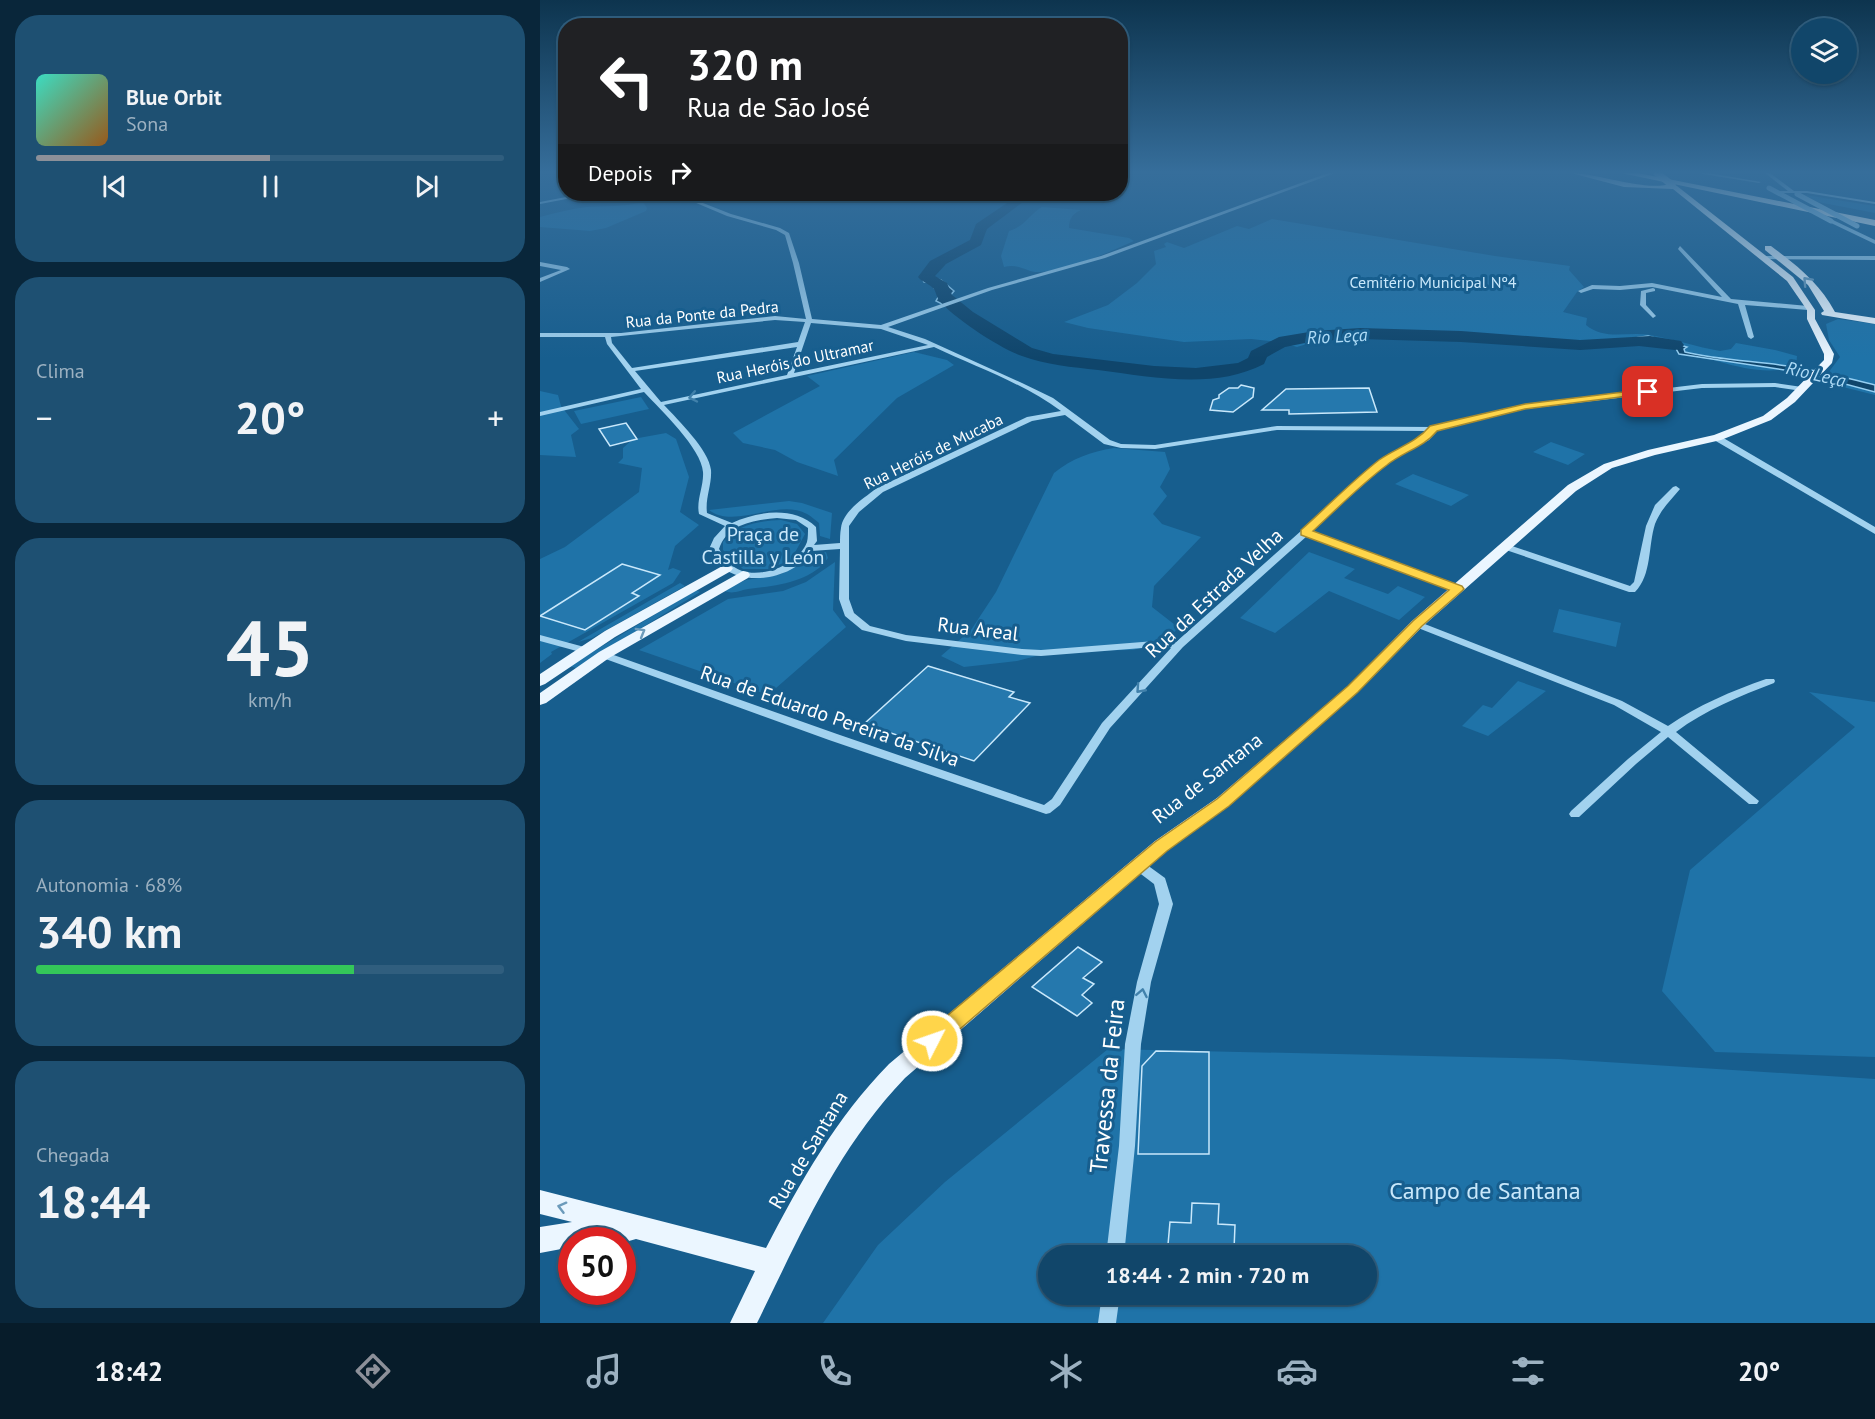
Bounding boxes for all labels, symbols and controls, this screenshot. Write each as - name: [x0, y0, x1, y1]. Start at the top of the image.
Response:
- map controls: [1791, 18, 1857, 84]
- button: layers: [1791, 18, 1857, 84]
- text: 320 m: [687, 37, 803, 92]
- icon: left: [588, 42, 666, 120]
- text: Blue Orbit: [126, 83, 222, 111]
- text: Rua de São José: [687, 90, 870, 124]
- text: Sona: [126, 111, 168, 137]
- icon: right: [664, 156, 697, 189]
- text: Depois: [588, 159, 652, 187]
- icon: previous: [98, 170, 131, 203]
- icon: pause: [254, 170, 287, 203]
- icon: next: [410, 170, 443, 203]
- park label: Cemitério Municipal Nº4: [1349, 272, 1517, 292]
- one-way arrow: [1804, 277, 1815, 288]
- street label: Rua da Ponte da Pedra: [625, 296, 779, 332]
- water label: Rio Leça: [1306, 323, 1368, 349]
- street label: Rua Heróis do Ultramar: [715, 334, 876, 387]
- water label: Rio Leça: [1784, 356, 1848, 392]
- text: Clima: [36, 358, 85, 384]
- pin: [1622, 366, 1673, 417]
- icon: arrive: [1631, 375, 1664, 408]
- text: 20°: [235, 388, 305, 446]
- one-way arrow: [689, 390, 699, 403]
- text: −: [36, 396, 53, 439]
- text: +: [487, 396, 504, 439]
- street label: Rua Heróis de Mucaba: [860, 409, 1006, 493]
- park label: Praça de Castilla y León: [702, 521, 824, 570]
- street label: Rua da Estrada Velha: [1140, 522, 1288, 664]
- text: 45: [226, 597, 314, 698]
- street label: Rua Areal: [936, 611, 1020, 647]
- one-way arrow: [635, 628, 645, 640]
- street label: Rua de Eduardo Pereira da Silva: [697, 659, 963, 773]
- one-way arrow: [1136, 682, 1147, 693]
- text: km/h: [248, 687, 292, 713]
- street label: Rua de Santana: [1147, 727, 1267, 829]
- text: Autonomia · 68%: [36, 872, 182, 898]
- text: 340 km: [36, 902, 182, 960]
- one-way arrow: [1134, 988, 1147, 998]
- street label: Travessa da Feira: [1082, 997, 1132, 1175]
- position arrow: [900, 1009, 964, 1073]
- street label: Rua de Santana: [763, 1086, 853, 1214]
- text: Chegada: [36, 1142, 110, 1168]
- text: 18:44: [36, 1172, 150, 1230]
- park label: Campo de Santana: [1389, 1175, 1581, 1206]
- one-way arrow: [557, 1202, 568, 1214]
- speed limit sign: 50: [558, 1227, 636, 1305]
- text: 18:44 · 2 min · 720 m: [1106, 1261, 1309, 1289]
- icon: directions: [352, 1350, 394, 1392]
- icon: music: [583, 1350, 625, 1392]
- icon: phone: [814, 1350, 856, 1392]
- icon: climate: [1045, 1350, 1087, 1392]
- icon: car: [1276, 1350, 1318, 1392]
- icon: filters: [1507, 1350, 1549, 1392]
- text: 18:42: [95, 1354, 163, 1388]
- text: 20°: [1738, 1354, 1780, 1388]

